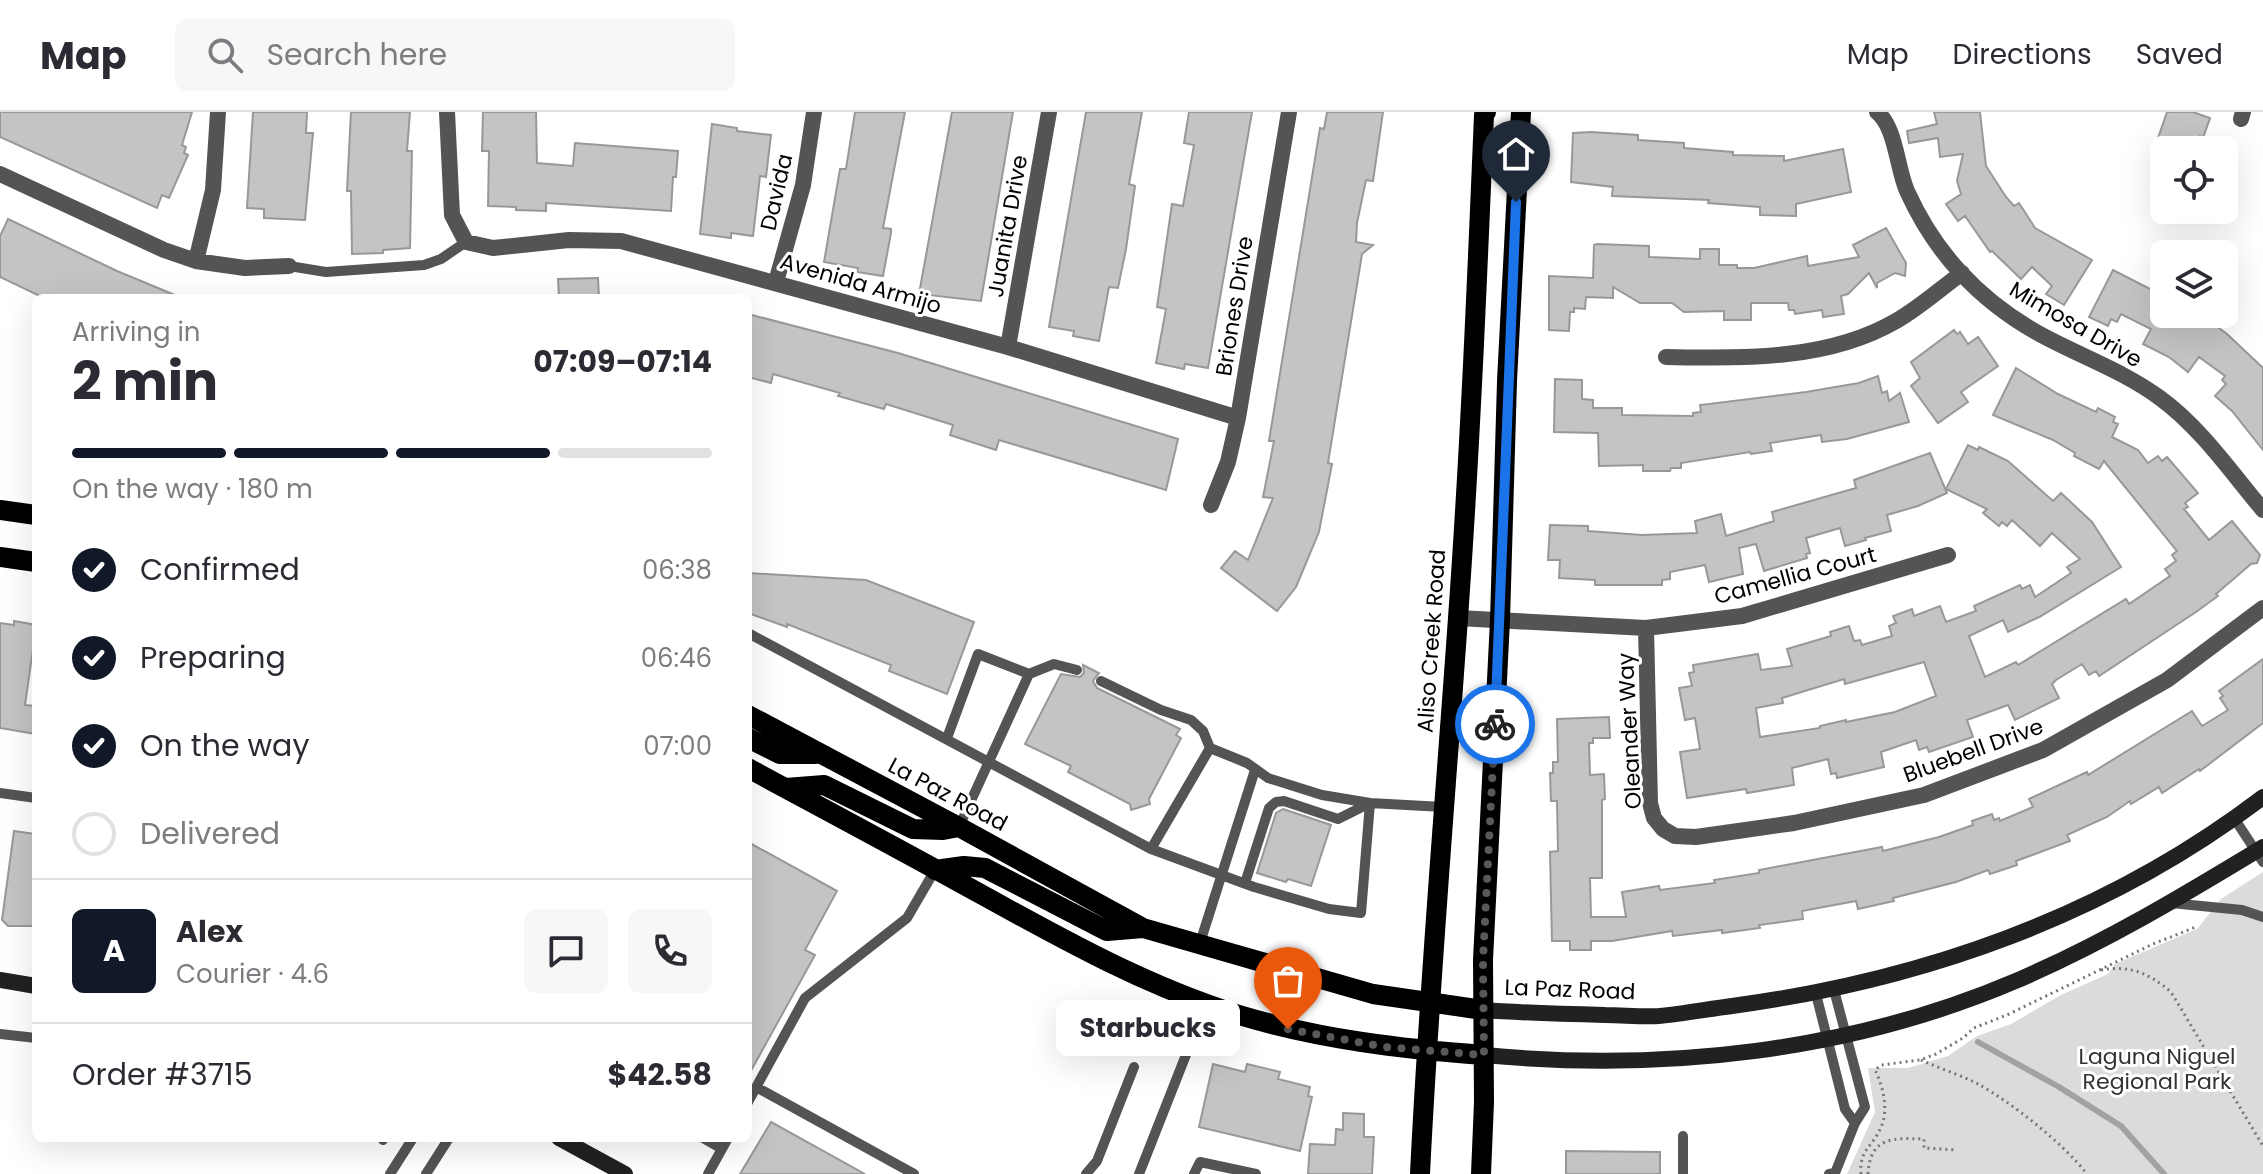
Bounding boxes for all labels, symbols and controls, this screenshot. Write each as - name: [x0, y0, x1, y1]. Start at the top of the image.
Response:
- search box: [175, 19, 735, 91]
- text: Map: [40, 29, 127, 82]
- icon: search: [203, 33, 247, 77]
- text: Search here: [267, 33, 447, 76]
- text: Map: [1847, 35, 1909, 74]
- text: Directions: [1953, 35, 2092, 74]
- text: Saved: [2136, 35, 2223, 74]
- pin: [1482, 120, 1550, 202]
- icon: home: [1494, 132, 1538, 176]
- map controls: [2150, 136, 2238, 328]
- button: locate: [2150, 136, 2238, 224]
- street label: Davida: [753, 151, 800, 234]
- street label: Juanita Drive: [980, 152, 1035, 300]
- street label: Briones Drive: [1208, 234, 1261, 378]
- button: layers: [2150, 240, 2238, 328]
- street label: Avenida Armijo: [777, 246, 945, 321]
- street label: Mimosa Drive: [2004, 274, 2148, 375]
- text: Arriving in: [72, 314, 201, 350]
- text: 07:09–07:14: [533, 340, 712, 383]
- text: 2 min: [72, 345, 218, 418]
- text: On the way · 180 m: [72, 471, 313, 507]
- street label: Camellia Court: [1711, 539, 1880, 612]
- icon: check: [72, 548, 116, 592]
- text: Confirmed: [140, 548, 300, 591]
- street label: Aliso Creek Road: [1410, 548, 1453, 734]
- text: 06:38: [642, 552, 712, 588]
- icon: check: [72, 636, 116, 680]
- text: Preparing: [140, 636, 286, 679]
- text: 06:46: [641, 640, 712, 676]
- street label: Oleander Way: [1610, 651, 1649, 810]
- courier: [1455, 684, 1535, 764]
- icon: bike: [1473, 702, 1517, 746]
- street label: Bluebell Drive: [1899, 711, 2048, 790]
- icon: check: [72, 724, 116, 768]
- text: On the way: [140, 724, 309, 767]
- text: 07:00: [643, 728, 712, 764]
- street label: La Paz Road: [883, 750, 1013, 839]
- text: Delivered: [140, 812, 280, 855]
- button: chat: [524, 909, 608, 993]
- button: phone: [628, 909, 712, 993]
- text: Alex: [176, 910, 243, 953]
- text: A: [103, 929, 125, 972]
- pin: [1254, 947, 1322, 1029]
- text: Courier · 4.6: [176, 956, 329, 992]
- icon: bag: [1266, 959, 1310, 1003]
- street label: La Paz Road: [1504, 972, 1636, 1007]
- callout: Starbucks: [1056, 1001, 1240, 1057]
- text: Starbucks: [1080, 1010, 1216, 1046]
- park label: Laguna Niguel Regional Park: [2078, 1041, 2236, 1097]
- text: Order #3715: [72, 1053, 253, 1096]
- text: $42.58: [607, 1053, 712, 1096]

